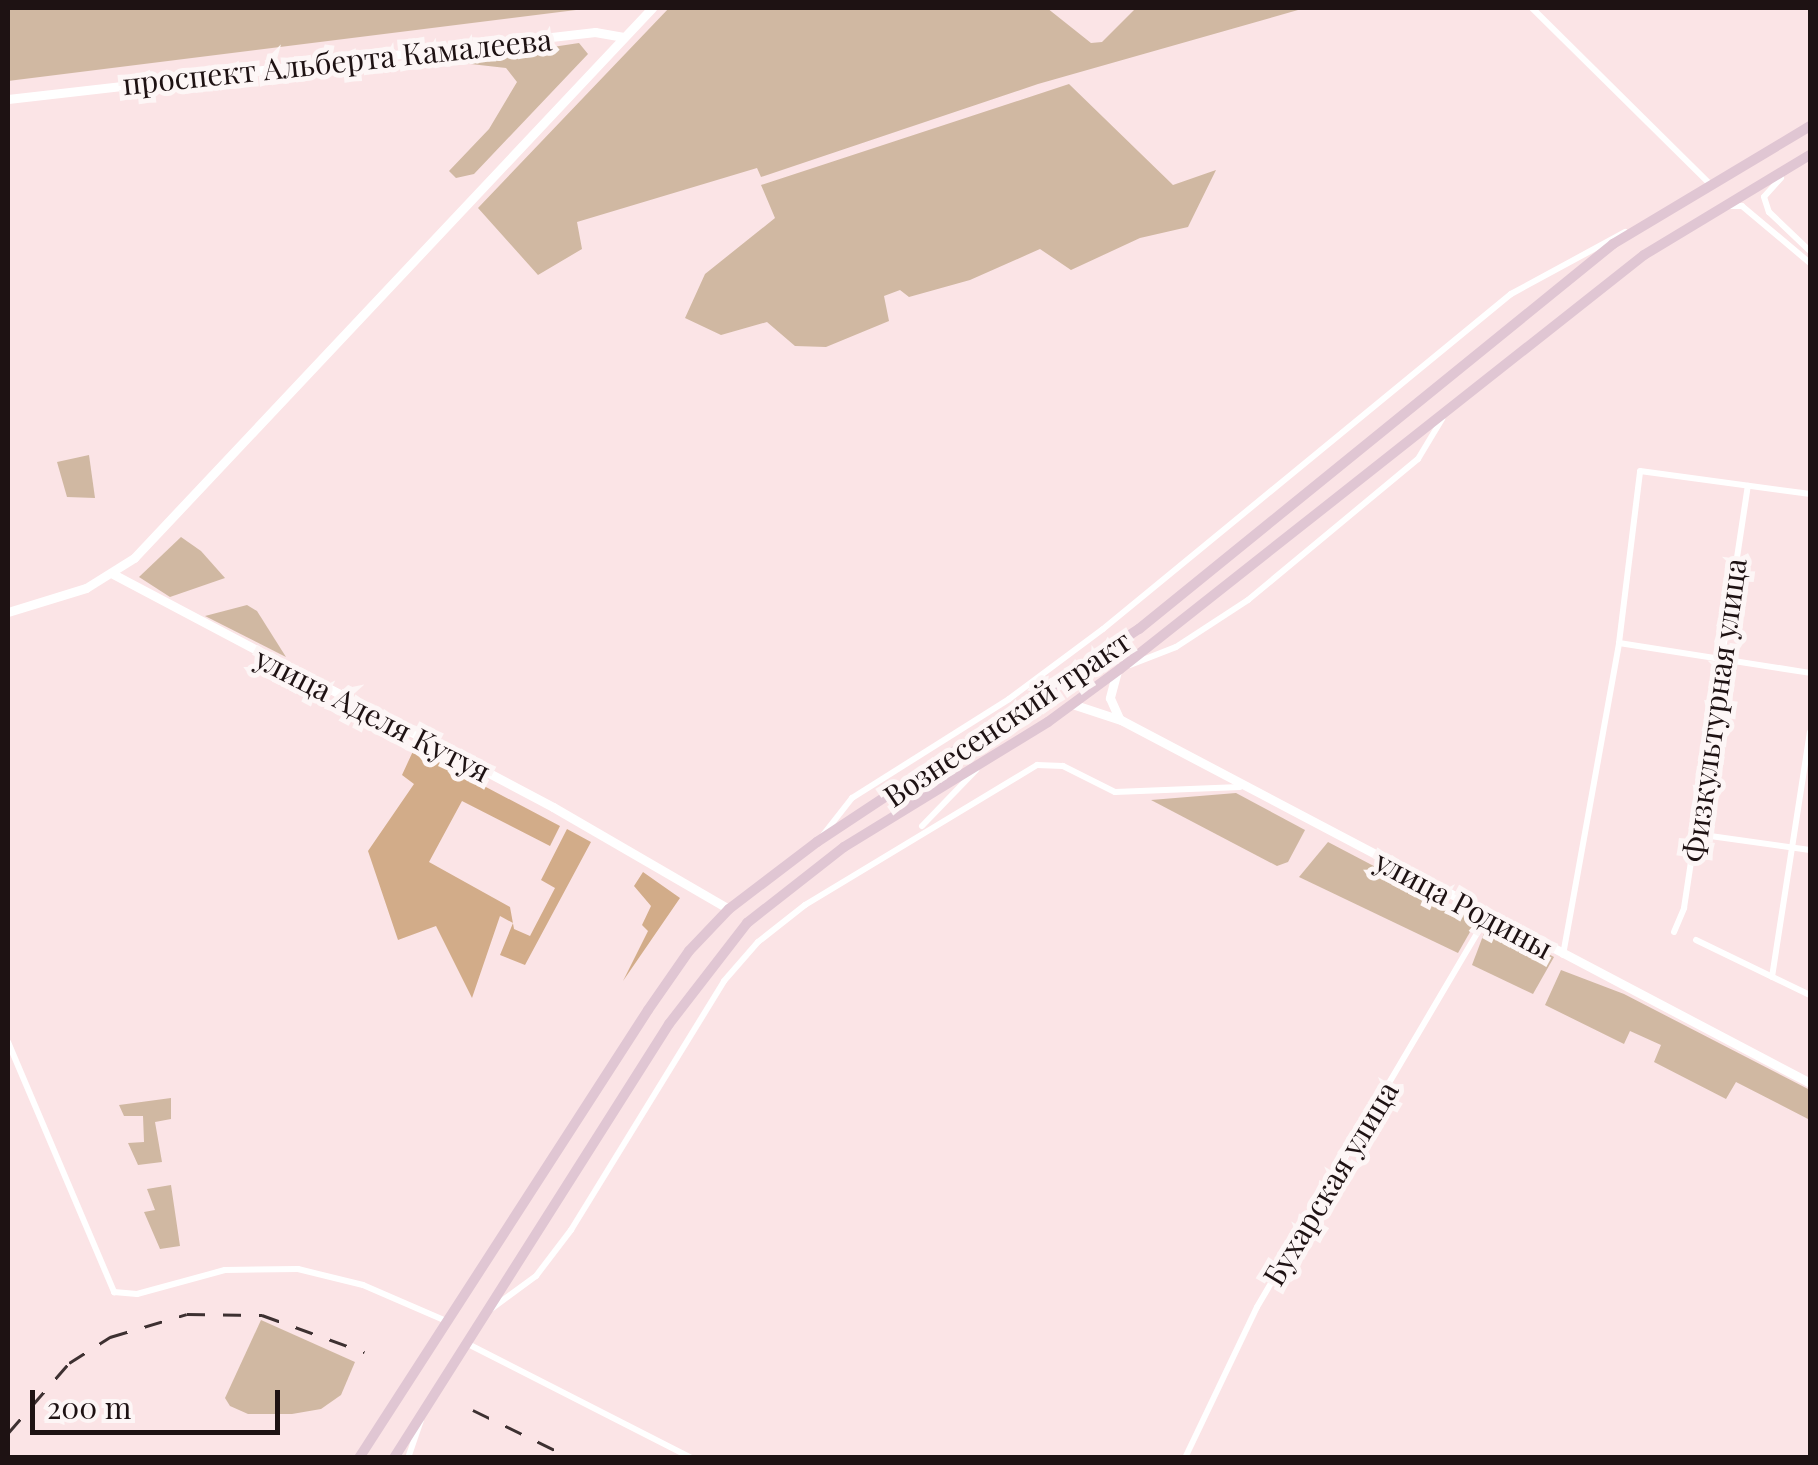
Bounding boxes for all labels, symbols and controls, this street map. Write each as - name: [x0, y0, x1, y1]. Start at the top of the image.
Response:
- street label: проспект Альберта Камалеева: [121, 21, 553, 101]
- street label: Физкультурная улица: [1675, 556, 1753, 864]
- street label: Вознесенский тракт: [877, 622, 1137, 814]
- street label: улица Аделя Кутуя: [249, 639, 497, 789]
- street label: улица Родины: [1369, 842, 1559, 966]
- street label: Бухарская улица: [1255, 1074, 1405, 1292]
- scale bar: [35, 1370, 285, 1432]
- text: 200 m: [47, 1387, 131, 1427]

